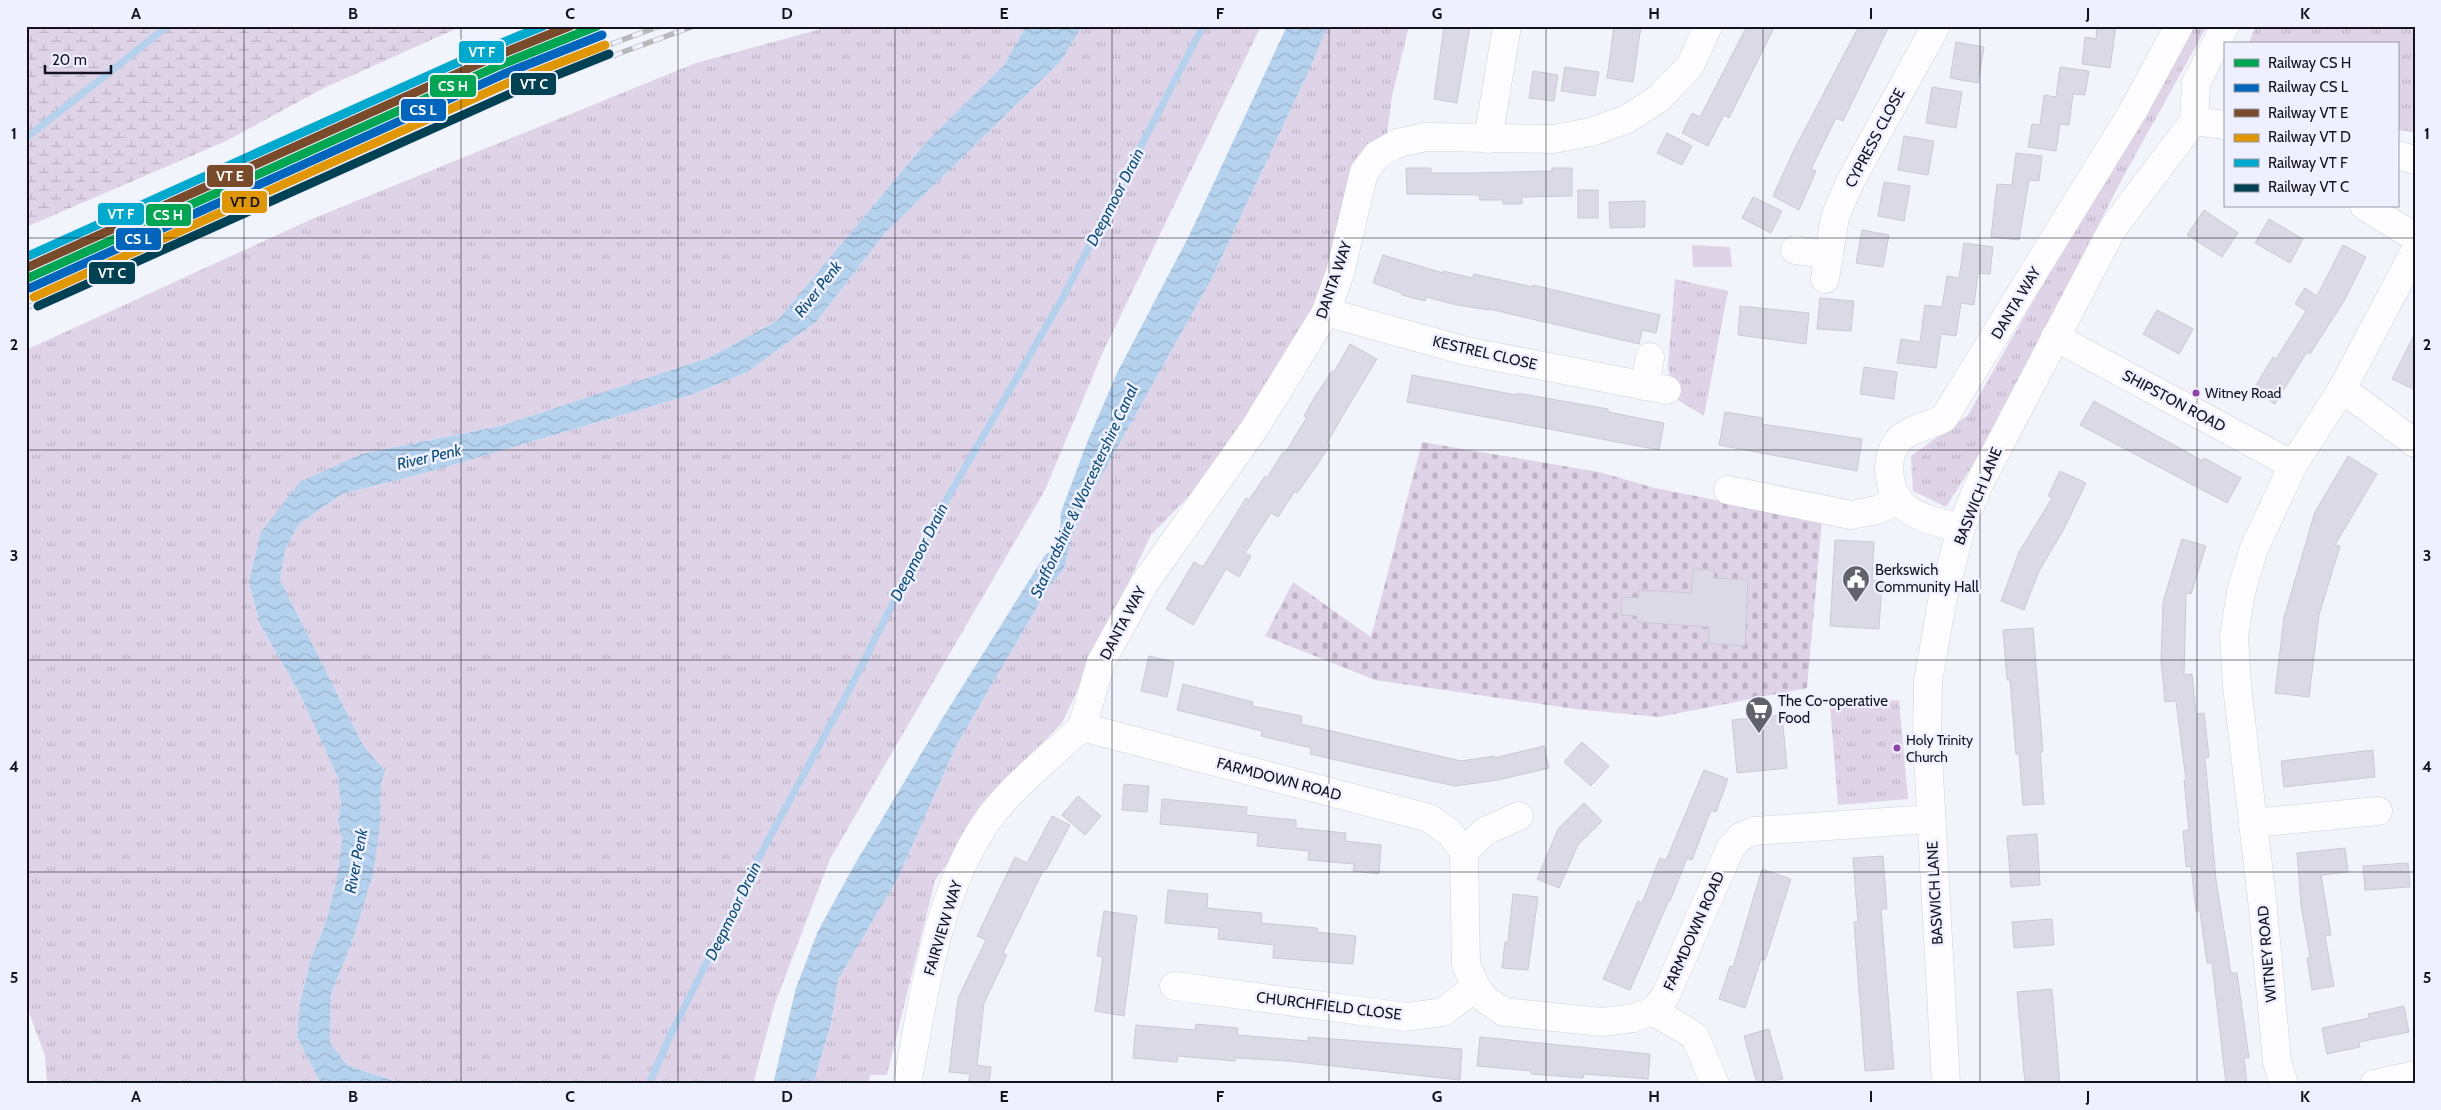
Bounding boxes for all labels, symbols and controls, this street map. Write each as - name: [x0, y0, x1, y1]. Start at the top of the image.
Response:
- text: A: [131, 4, 141, 23]
- text: B: [348, 4, 358, 23]
- text: C: [565, 4, 575, 23]
- text: D: [781, 4, 793, 23]
- text: E: [999, 4, 1009, 23]
- text: F: [1216, 4, 1225, 23]
- text: G: [1432, 4, 1442, 23]
- text: H: [1648, 4, 1660, 23]
- text: I: [1869, 4, 1873, 23]
- text: J: [2085, 4, 2090, 23]
- text: K: [2300, 4, 2310, 23]
- line badge: VT F: [458, 40, 505, 64]
- scale bar: [45, 42, 111, 74]
- legend: [2224, 42, 2398, 208]
- text: VT F: [469, 43, 496, 61]
- text: 20 m: [52, 51, 87, 69]
- text: Railway CS H: [2268, 54, 2351, 72]
- line badge: VT C: [510, 72, 557, 96]
- line badge: CS H: [429, 74, 477, 98]
- text: VT C: [520, 75, 549, 93]
- text: CS H: [438, 77, 468, 95]
- text: Railway CS L: [2268, 78, 2349, 96]
- street label: CYPRESS CLOSE: [1841, 85, 1909, 191]
- line badge: CS L: [400, 98, 447, 122]
- text: CS L: [410, 101, 436, 119]
- text: Railway VT E: [2268, 104, 2348, 122]
- text: 1: [11, 124, 17, 143]
- text: 1: [2424, 124, 2430, 143]
- text: Railway VT D: [2268, 128, 2351, 146]
- water label: Deepmoor Drain: [1082, 145, 1148, 249]
- text: Railway VT F: [2268, 154, 2348, 172]
- line badge: VT E: [206, 164, 254, 188]
- text: VT E: [216, 167, 244, 185]
- text: Railway VT C: [2268, 178, 2349, 196]
- line badge: VT D: [221, 190, 268, 214]
- text: VT D: [230, 193, 260, 211]
- line badge: VT F: [97, 202, 145, 226]
- line badge: CS H: [145, 203, 192, 227]
- text: VT F: [108, 205, 135, 223]
- text: CS H: [153, 206, 183, 224]
- line badge: CS L: [115, 227, 162, 251]
- text: CS L: [125, 230, 151, 248]
- street label: DANTA WAY: [1312, 238, 1356, 321]
- water label: River Penk: [790, 256, 846, 321]
- line badge: VT C: [88, 261, 136, 285]
- street label: DANTA WAY: [1987, 263, 2045, 342]
- text: VT C: [98, 264, 127, 282]
- street label: KESTREL CLOSE: [1431, 332, 1539, 374]
- text: 2: [10, 335, 18, 354]
- text: 2: [2423, 335, 2431, 354]
- street label: SHIPSTON ROAD: [2119, 366, 2229, 436]
- water label: Staffordshire & Worcestershire Canal: [1026, 381, 1142, 601]
- place label: Witney Road: [2205, 384, 2281, 402]
- marker: Witney Road: [2191, 388, 2201, 398]
- water label: River Penk: [395, 440, 464, 474]
- street label: BASWICH LANE: [1950, 445, 2006, 547]
- water label: Deepmoor Drain: [886, 500, 952, 604]
- text: 3: [10, 546, 18, 565]
- text: 3: [2423, 546, 2431, 565]
- place label: Berkswich Community Hall: [1875, 561, 1979, 596]
- public building icon: Berkswich Community Hall: [1841, 564, 1871, 603]
- street label: DANTA WAY: [1096, 583, 1150, 663]
- place label: The Co-operative Food: [1778, 692, 1888, 727]
- supermarket icon: The Co-operative Food: [1744, 695, 1774, 734]
- place label: Holy Trinity Church: [1906, 731, 1973, 766]
- marker: Holy Trinity Church: [1892, 743, 1902, 753]
- street label: FARMDOWN ROAD: [1215, 754, 1343, 804]
- text: 4: [9, 757, 19, 776]
- text: 4: [2422, 757, 2432, 776]
- water label: River Penk: [340, 826, 372, 895]
- street label: BASWICH LANE: [1923, 841, 1947, 945]
- water label: Deepmoor Drain: [701, 859, 765, 963]
- street label: FARMDOWN ROAD: [1660, 869, 1728, 993]
- street label: FAIRVIEW WAY: [920, 878, 966, 978]
- street label: WITNEY ROAD: [2254, 905, 2280, 1003]
- text: 5: [10, 968, 18, 987]
- text: 5: [2423, 968, 2431, 987]
- street label: CHURCHFIELD CLOSE: [1255, 988, 1403, 1024]
- text: A: [131, 1087, 141, 1106]
- text: B: [348, 1087, 358, 1106]
- text: C: [565, 1087, 575, 1106]
- text: D: [781, 1087, 793, 1106]
- text: E: [999, 1087, 1009, 1106]
- text: F: [1216, 1087, 1225, 1106]
- text: G: [1432, 1087, 1442, 1106]
- text: H: [1648, 1087, 1660, 1106]
- text: I: [1869, 1087, 1873, 1106]
- text: J: [2085, 1087, 2090, 1106]
- text: K: [2300, 1087, 2310, 1106]

